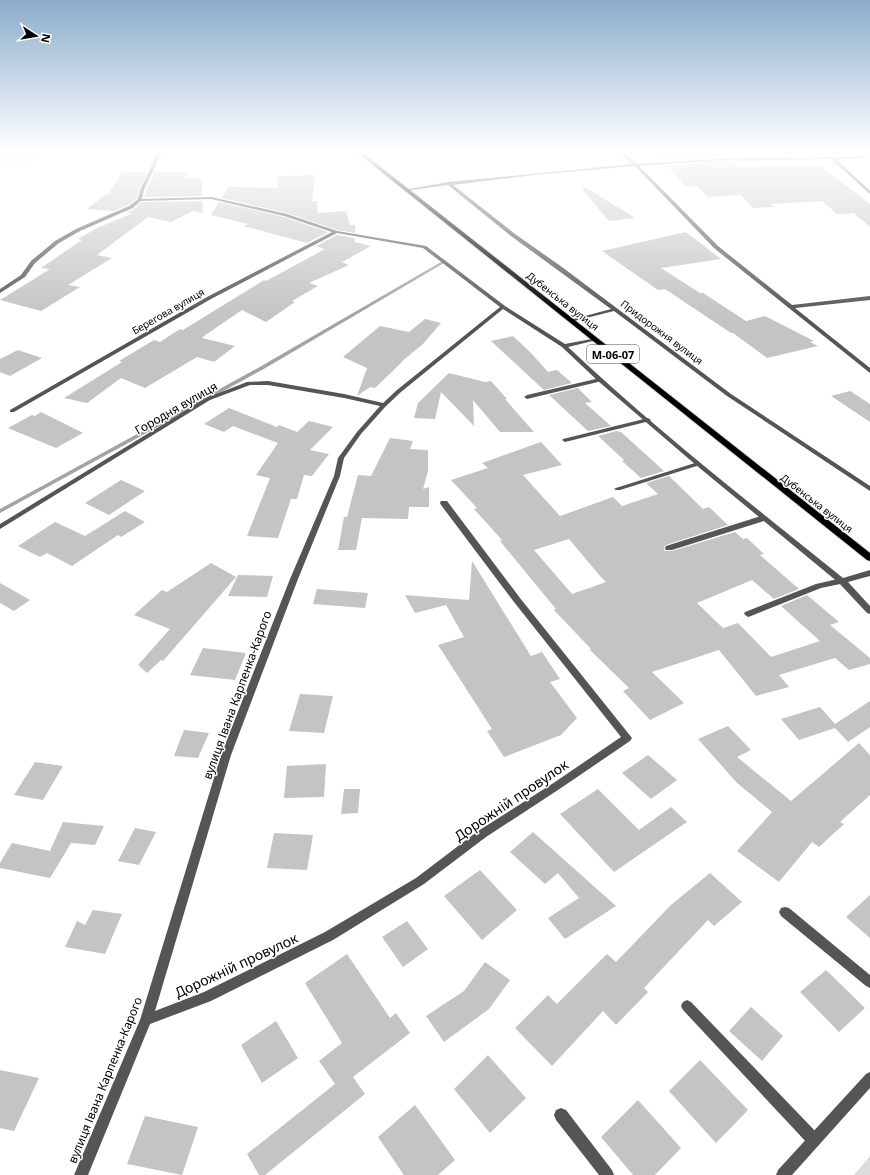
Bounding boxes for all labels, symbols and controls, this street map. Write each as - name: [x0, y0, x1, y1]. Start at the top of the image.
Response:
- north arrow: [16, 16, 56, 56]
- text: N: [38, 32, 55, 44]
- street label: Дубенська вулиця: [524, 268, 602, 334]
- street label: Берегова вулиця: [129, 285, 207, 337]
- street label: Придорожня вулиця: [618, 296, 706, 368]
- road number: М-06-07: [587, 345, 639, 363]
- street label: Городня вулиця: [132, 377, 220, 439]
- street label: Дубенська вулиця: [778, 470, 856, 536]
- street label: вулиця Івана Карпенка-Карого: [199, 608, 275, 782]
- street label: Дорожній провулок: [450, 754, 572, 845]
- street label: Дорожній провулок: [171, 928, 301, 1002]
- street label: вулиця Івана Карпенка-Карого: [64, 994, 146, 1166]

